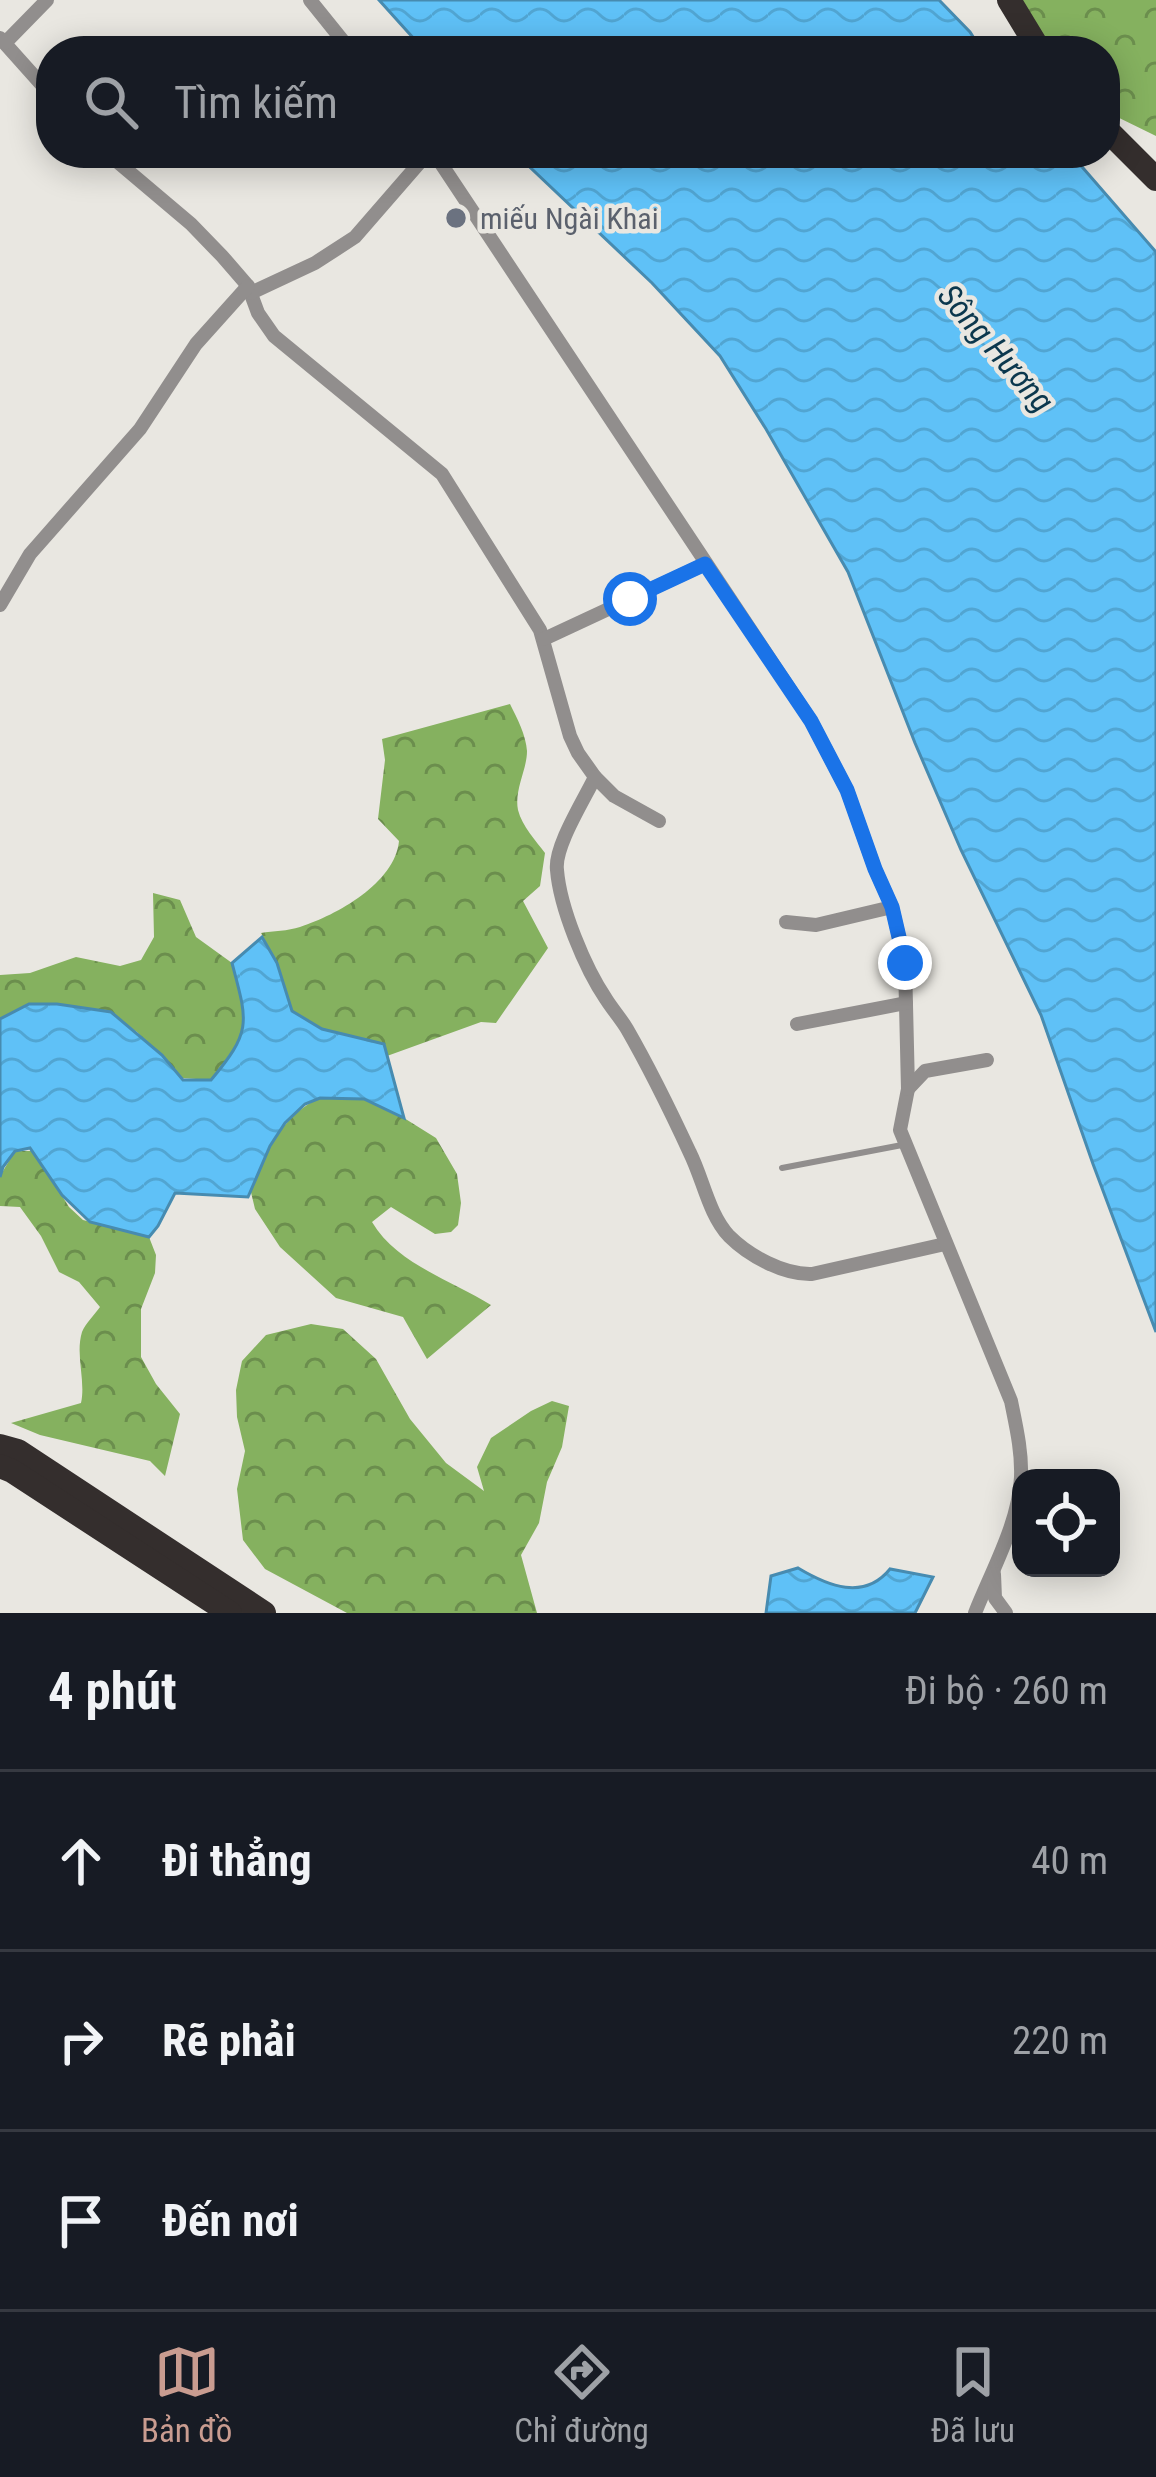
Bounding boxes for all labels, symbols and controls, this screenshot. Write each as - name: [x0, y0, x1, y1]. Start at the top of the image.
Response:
- search box: [36, 36, 1120, 168]
- icon: search: [78, 69, 144, 135]
- text: Tìm kiếm: [174, 76, 338, 129]
- place label: miếu Ngài Khai: [480, 201, 659, 236]
- marker: miếu Ngài Khai: [443, 205, 469, 231]
- water label: Sông Hương: [930, 276, 1062, 420]
- route start: [603, 572, 657, 626]
- route end: [878, 936, 932, 990]
- map controls: [1012, 1469, 1120, 1577]
- button: locate: [1012, 1469, 1120, 1577]
- text: 4 phút: [48, 1662, 177, 1721]
- text: Đi bộ · 260 m: [905, 1668, 1108, 1714]
- icon: ahead: [48, 1828, 114, 1894]
- text: Đi thẳng: [162, 1834, 312, 1887]
- text: 40 m: [1031, 1838, 1108, 1884]
- icon: right: [48, 2008, 114, 2074]
- text: Rẽ phải: [162, 2014, 296, 2067]
- text: 220 m: [1012, 2018, 1108, 2064]
- icon: arrive: [48, 2188, 114, 2254]
- text: Đến nơi: [162, 2194, 299, 2247]
- tab: Bản đồ: [141, 2339, 232, 2450]
- tab: Chỉ đường: [514, 2339, 649, 2450]
- tab: Đã lưu: [931, 2339, 1015, 2450]

